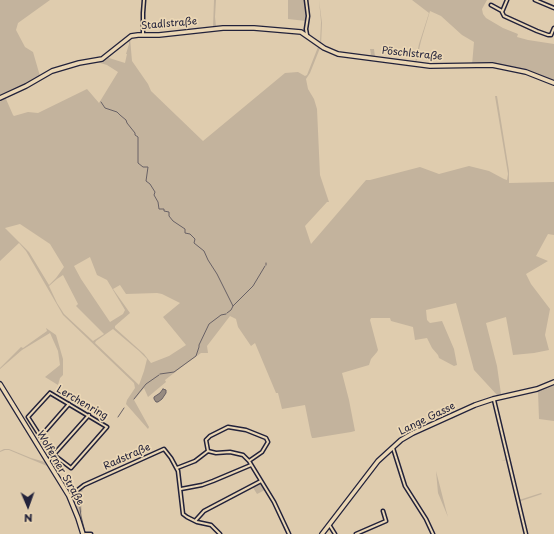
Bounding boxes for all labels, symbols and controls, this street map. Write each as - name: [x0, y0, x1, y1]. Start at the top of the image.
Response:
- street label: Stadlstraße: [141, 16, 197, 32]
- street label: Pöschlstraße: [381, 45, 443, 63]
- street label: Lerchenring: [54, 383, 110, 423]
- street label: Lange Gasse: [397, 400, 457, 438]
- street label: Wolferner Straße: [34, 429, 86, 507]
- street label: Radstraße: [102, 441, 152, 473]
- north arrow: [8, 486, 48, 526]
- text: N: [24, 510, 33, 527]

